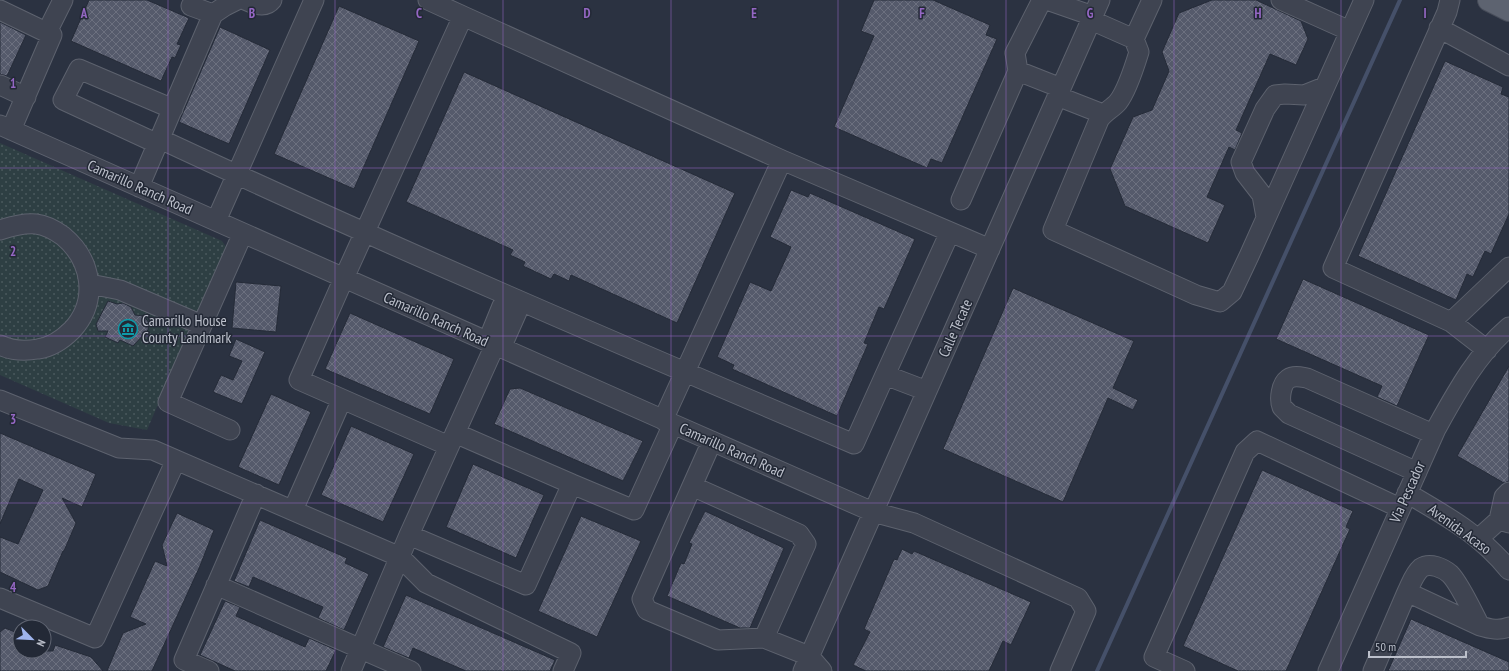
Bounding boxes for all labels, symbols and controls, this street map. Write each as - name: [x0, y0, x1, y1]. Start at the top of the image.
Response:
- text: A: [80, 5, 88, 22]
- text: B: [249, 5, 255, 22]
- text: C: [416, 5, 422, 22]
- text: D: [584, 5, 591, 22]
- text: E: [751, 5, 757, 22]
- text: F: [919, 5, 925, 22]
- text: G: [1087, 5, 1094, 22]
- text: H: [1255, 5, 1262, 22]
- text: I: [1423, 5, 1427, 22]
- text: 1: [10, 75, 16, 92]
- street label: Camarillo Ranch Road: [85, 155, 195, 219]
- text: 2: [10, 243, 16, 260]
- street label: Camarillo Ranch Road: [381, 287, 491, 351]
- street label: Calle Tecate: [934, 296, 976, 360]
- place label: Camarillo House County Landmark: [142, 311, 231, 347]
- museum icon: Camarillo House County Landmark: [117, 318, 139, 340]
- text: 3: [10, 411, 16, 428]
- street label: Camarillo Ranch Road: [677, 418, 787, 482]
- street label: Via Pescador: [1385, 457, 1429, 527]
- street label: Avenida Acaso: [1425, 500, 1495, 558]
- text: 4: [10, 579, 17, 596]
- north arrow: [12, 619, 52, 659]
- scale bar: [1369, 633, 1466, 659]
- text: N: [34, 638, 49, 649]
- text: 50 m: [1375, 639, 1396, 654]

